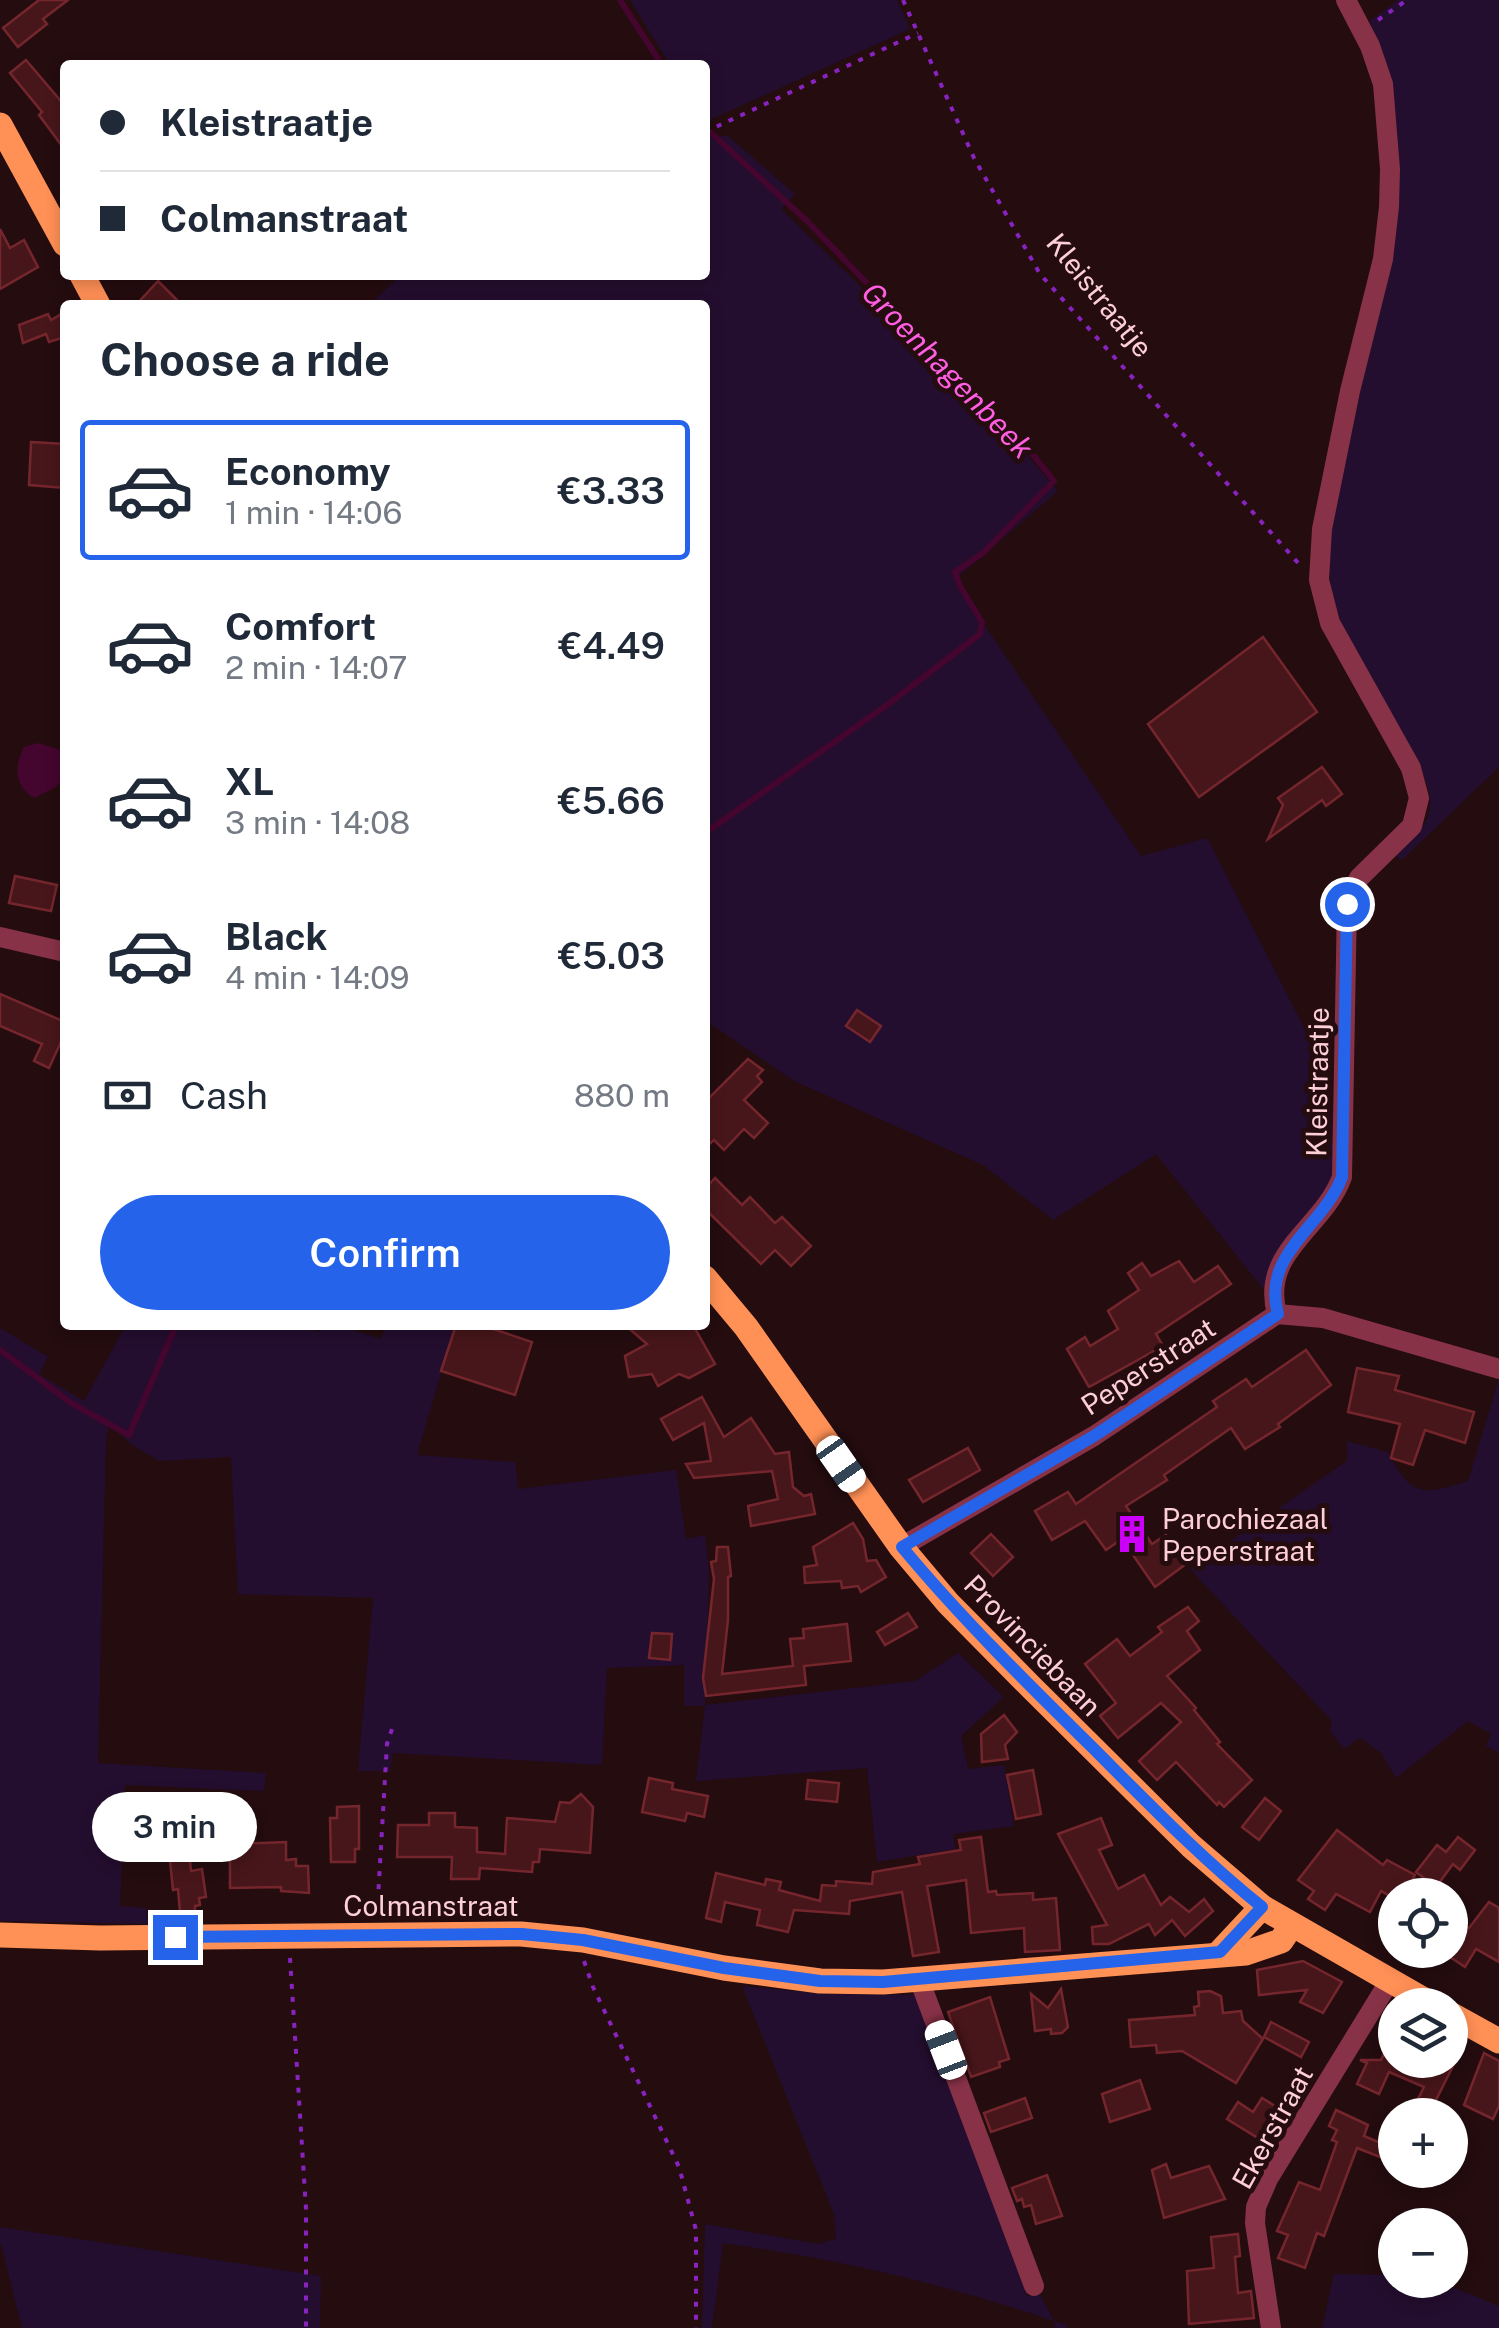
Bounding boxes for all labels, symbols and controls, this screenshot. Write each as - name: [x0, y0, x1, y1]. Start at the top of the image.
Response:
- text: Kleistraatje: [160, 100, 373, 145]
- text: Colmanstraat: [160, 196, 408, 241]
- street label: Kleistraatje: [1040, 227, 1160, 363]
- water label: Groenhagenbeek: [855, 274, 1042, 466]
- text: Choose a ride: [100, 333, 390, 386]
- icon: car: [105, 445, 195, 535]
- text: Economy: [225, 449, 391, 494]
- text: €3.33: [558, 468, 665, 513]
- text: 1 min · 14:06: [225, 494, 402, 531]
- icon: car: [105, 600, 195, 690]
- text: Comfort: [225, 604, 376, 649]
- text: €4.49: [558, 623, 665, 668]
- text: 2 min · 14:07: [225, 649, 407, 686]
- icon: car: [105, 755, 195, 845]
- text: XL: [225, 759, 274, 804]
- text: €5.66: [558, 778, 665, 823]
- text: 3 min · 14:08: [225, 804, 410, 841]
- route start: [1325, 882, 1370, 927]
- icon: car: [105, 910, 195, 1000]
- text: Black: [225, 914, 328, 959]
- text: €5.03: [558, 933, 665, 978]
- text: 4 min · 14:09: [225, 959, 410, 996]
- street label: Kleistraatje: [1299, 1007, 1335, 1157]
- icon: cash: [100, 1068, 155, 1123]
- text: Cash: [180, 1073, 268, 1118]
- text: 880 m: [574, 1077, 670, 1114]
- button: Confirm: [100, 1195, 670, 1310]
- street label: Peperstraat: [1075, 1310, 1221, 1422]
- car: [812, 1431, 870, 1497]
- place label: Parochiezaal Peperstraat: [1162, 1502, 1328, 1567]
- building icon: Parochiezaal Peperstraat: [1111, 1513, 1153, 1555]
- street label: Provinciebaan: [958, 1568, 1108, 1722]
- callout: 3 min: [92, 1792, 258, 1862]
- text: 3 min: [133, 1808, 216, 1845]
- map controls: [1378, 1878, 1468, 2298]
- button: locate: [1378, 1878, 1468, 1968]
- street label: Colmanstraat: [343, 1889, 519, 1922]
- route end: [153, 1915, 198, 1960]
- button: layers: [1378, 1988, 1468, 2078]
- car: [921, 2017, 971, 2083]
- street label: Ekerstraat: [1225, 2060, 1319, 2194]
- button: +: [1378, 2098, 1468, 2188]
- button: −: [1378, 2208, 1468, 2298]

